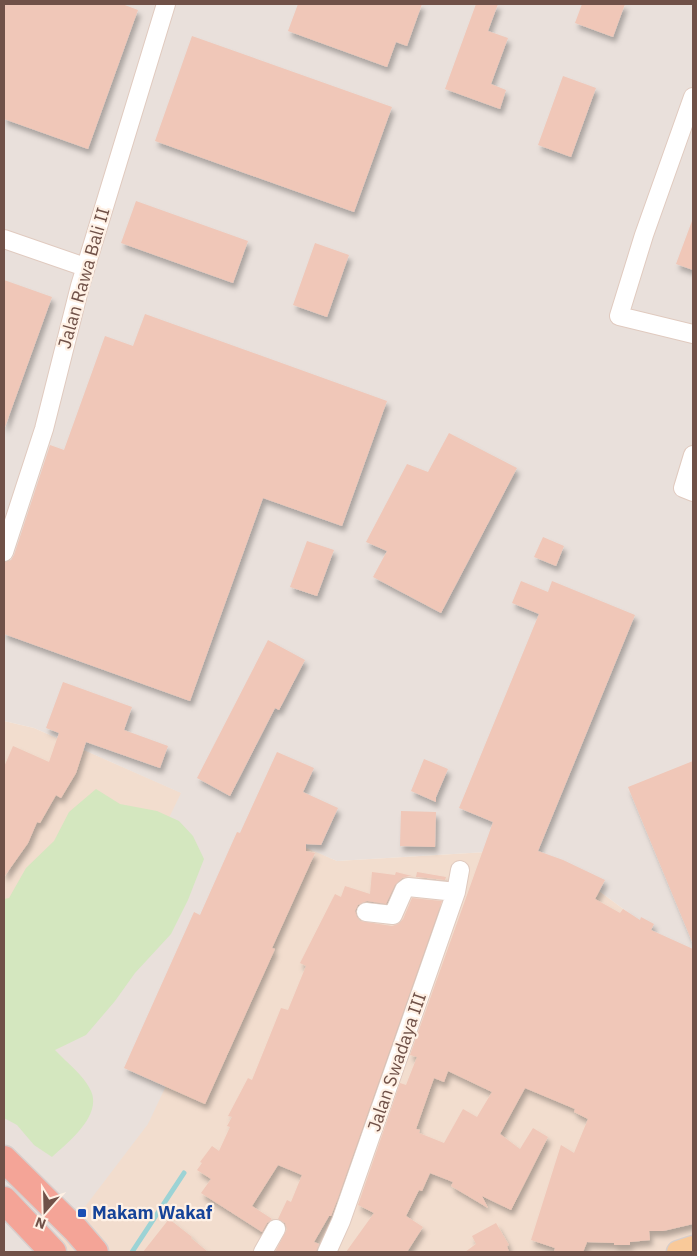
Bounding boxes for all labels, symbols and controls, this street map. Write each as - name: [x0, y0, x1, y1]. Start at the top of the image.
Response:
- street label: Jalan Rawa Bali II: [52, 205, 115, 351]
- street label: Jalan Swadaya III: [362, 989, 431, 1134]
- north arrow: [20, 1186, 70, 1236]
- place label: Makam Wakaf: [92, 1201, 213, 1224]
- marker: Makam Wakaf: [76, 1207, 88, 1219]
- text: N: [33, 1213, 48, 1233]

